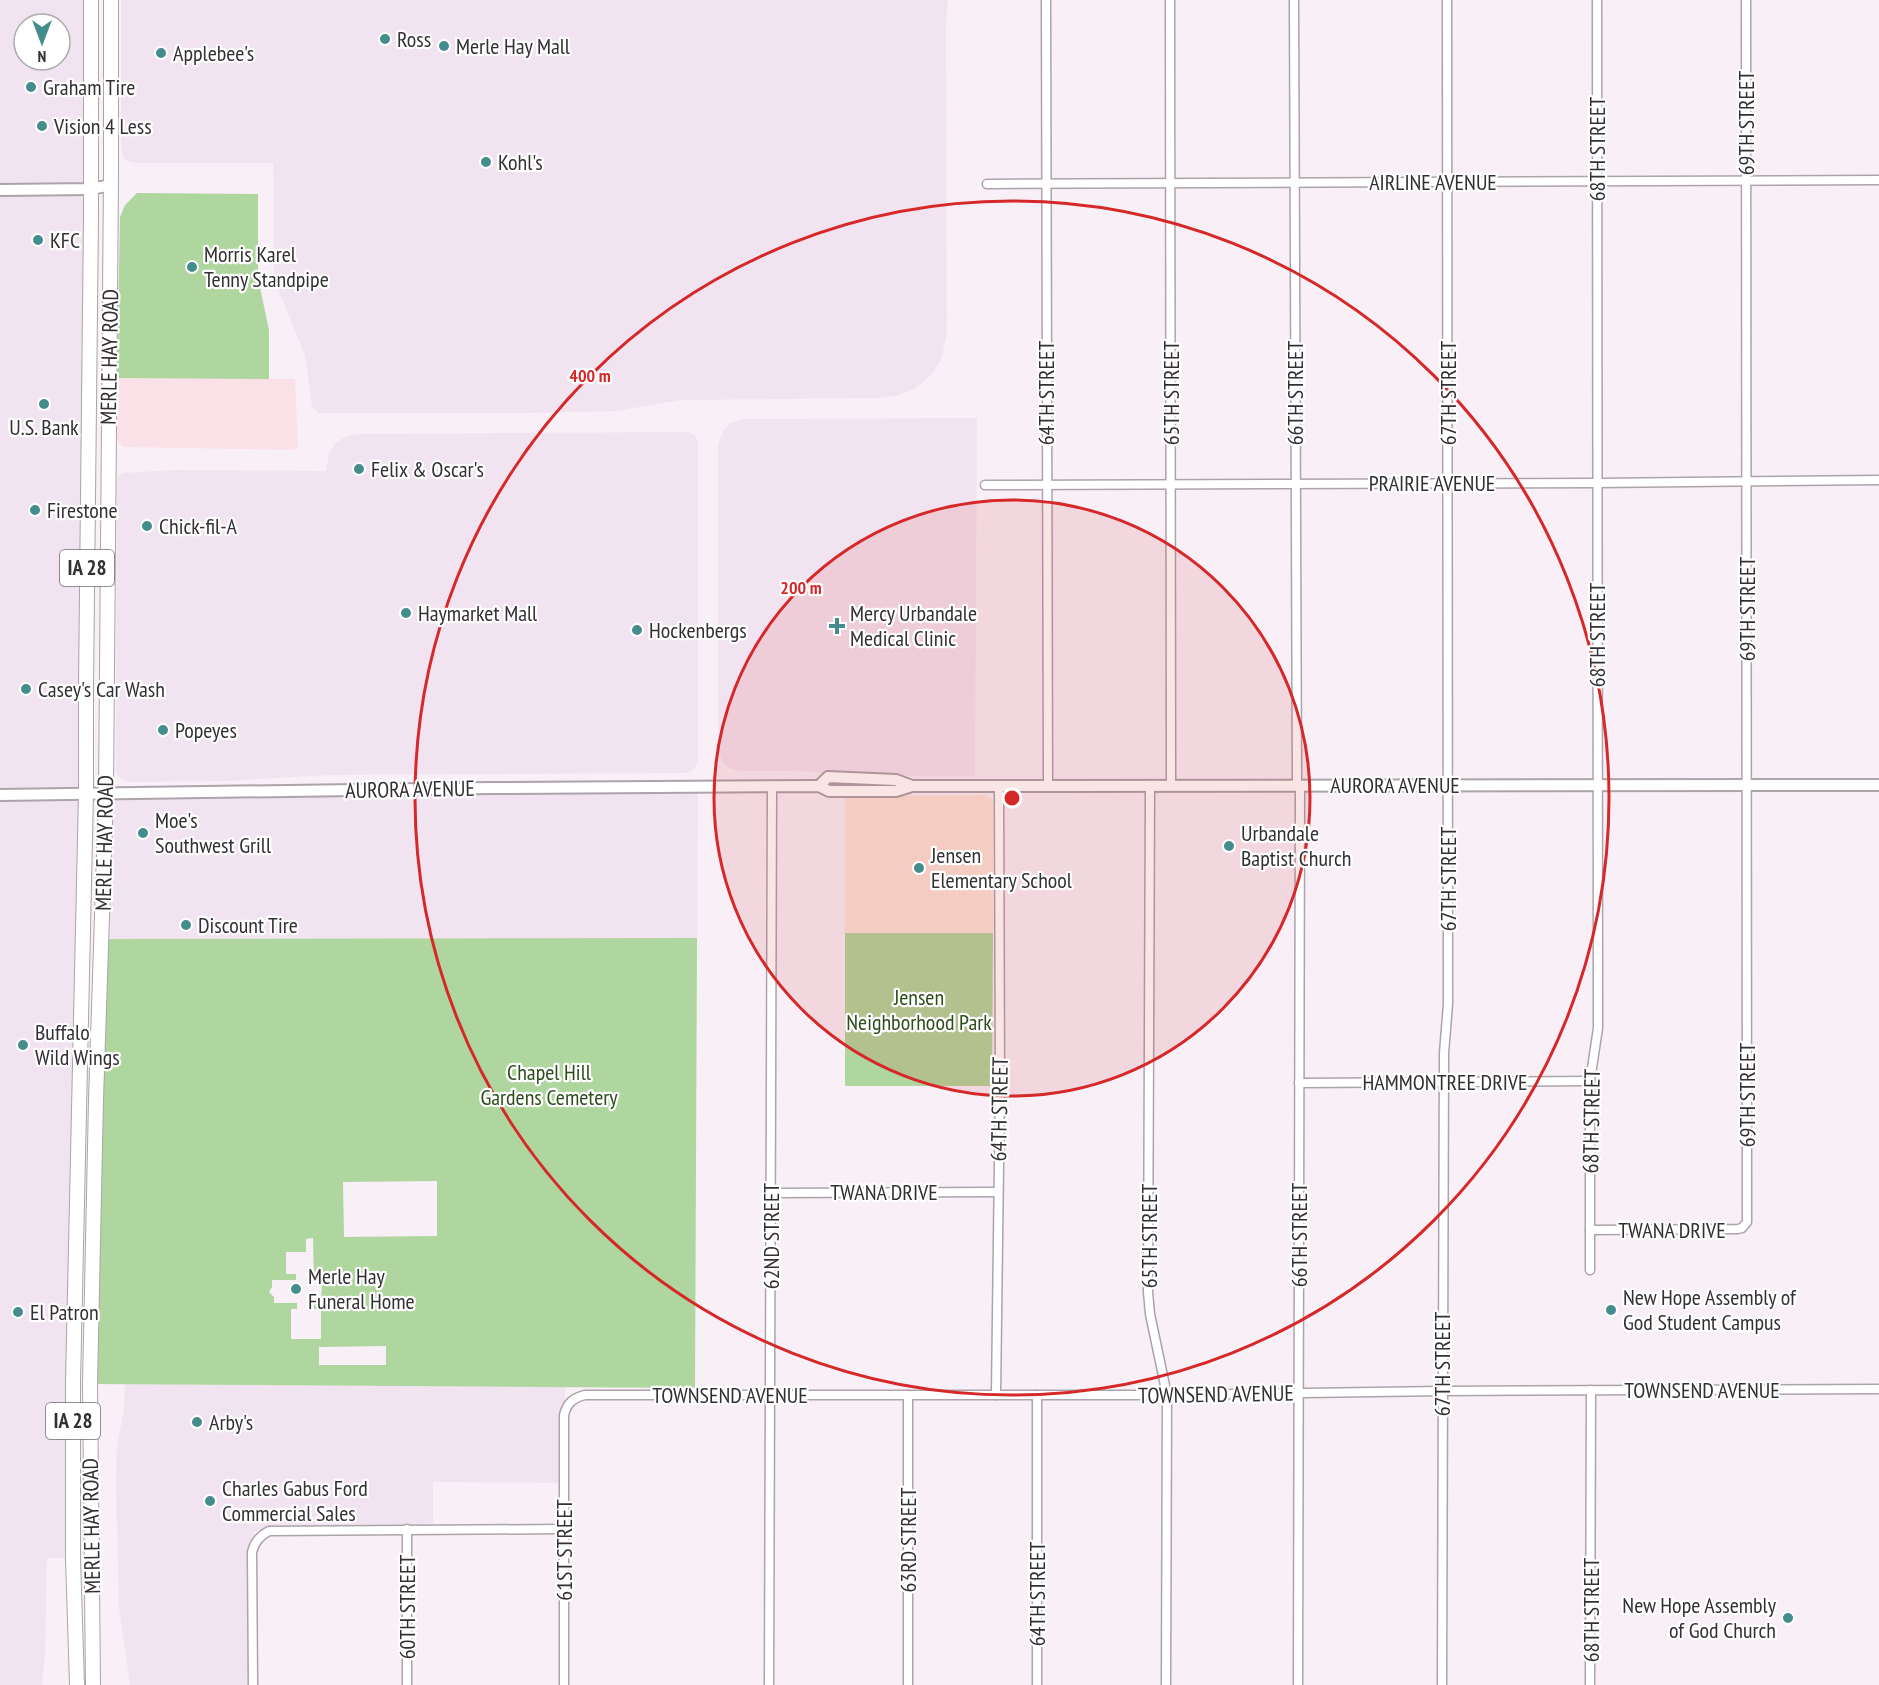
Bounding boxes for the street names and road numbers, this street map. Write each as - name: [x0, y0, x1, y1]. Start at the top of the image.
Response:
- street label: 69TH STREET: [1732, 71, 1760, 175]
- street label: 68TH STREET: [1583, 97, 1611, 201]
- street label: AIRLINE AVENUE: [1369, 168, 1497, 196]
- street label: MERLE HAY ROAD: [94, 289, 124, 425]
- street label: 64TH STREET: [1032, 341, 1060, 445]
- street label: 65TH STREET: [1157, 341, 1185, 445]
- street label: 66TH STREET: [1281, 341, 1309, 445]
- street label: 67TH STREET: [1434, 341, 1462, 445]
- street label: PRAIRIE AVENUE: [1369, 469, 1495, 497]
- road number: IA 28: [60, 550, 114, 586]
- street label: 69TH STREET: [1733, 557, 1761, 661]
- street label: 68TH STREET: [1583, 583, 1611, 687]
- street label: AURORA AVENUE: [1330, 771, 1460, 799]
- street label: AURORA AVENUE: [345, 774, 475, 804]
- street label: MERLE HAY ROAD: [89, 775, 119, 911]
- street label: 67TH STREET: [1434, 827, 1462, 931]
- street label: 69TH STREET: [1733, 1043, 1761, 1147]
- street label: 64TH STREET: [984, 1056, 1014, 1162]
- street label: HAMMONTREE DRIVE: [1363, 1068, 1527, 1096]
- street label: 68TH STREET: [1576, 1068, 1606, 1174]
- street label: TWANA DRIVE: [830, 1178, 938, 1206]
- street label: 62ND STREET: [757, 1183, 785, 1289]
- street label: 66TH STREET: [1285, 1183, 1313, 1287]
- street label: 65TH STREET: [1135, 1184, 1163, 1288]
- street label: TWANA DRIVE: [1618, 1216, 1726, 1244]
- street label: 67TH STREET: [1428, 1312, 1456, 1416]
- street label: TOWNSEND AVENUE: [1624, 1376, 1780, 1404]
- street label: TOWNSEND AVENUE: [1138, 1379, 1294, 1409]
- street label: TOWNSEND AVENUE: [652, 1381, 808, 1409]
- road number: IA 28: [46, 1403, 100, 1439]
- street label: MERLE HAY ROAD: [76, 1458, 106, 1594]
- street label: 63RD STREET: [894, 1487, 922, 1593]
- street label: 61ST STREET: [550, 1499, 578, 1601]
- street label: 64TH STREET: [1023, 1542, 1051, 1646]
- street label: 60TH STREET: [393, 1555, 421, 1659]
- street label: 68TH STREET: [1577, 1558, 1605, 1662]

